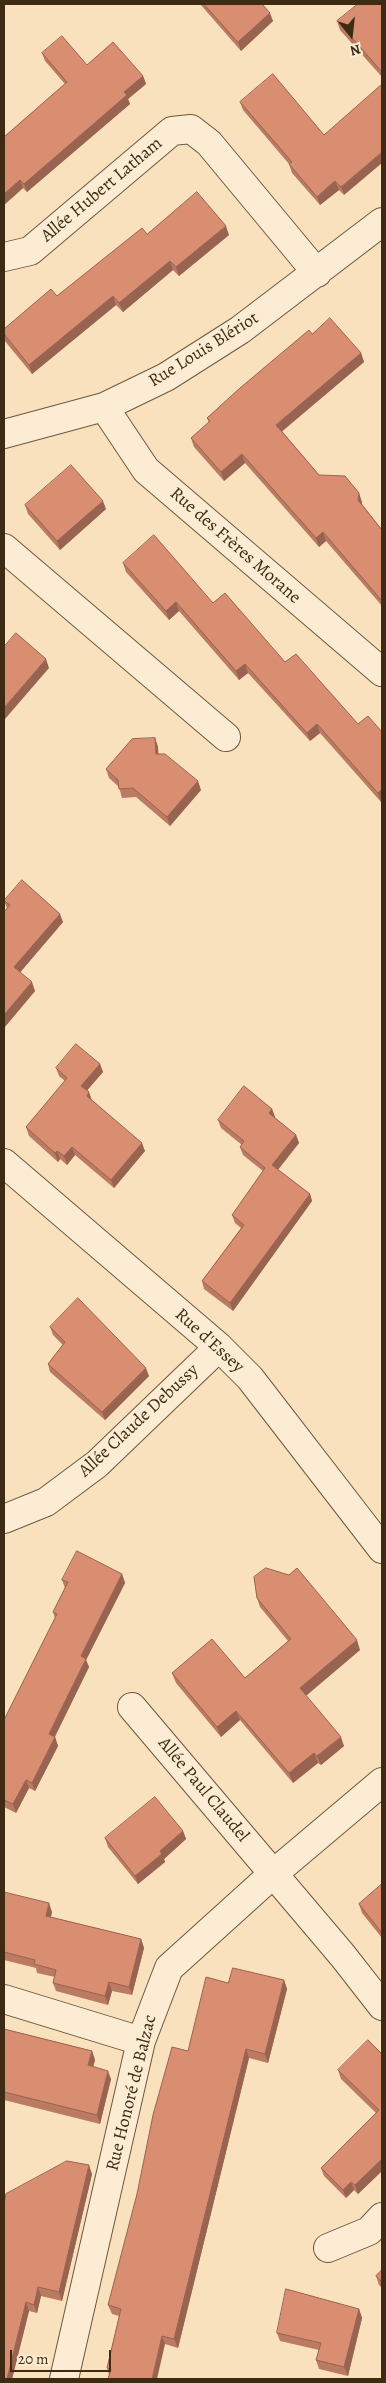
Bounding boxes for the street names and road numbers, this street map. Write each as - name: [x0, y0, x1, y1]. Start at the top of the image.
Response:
- street label: Allée Hubert Latham: [37, 133, 167, 247]
- street label: Rue Louis Blériot: [145, 308, 263, 392]
- street label: Rue des Frères Morane: [165, 483, 305, 609]
- street label: Rue d'Essey: [170, 1304, 248, 1378]
- street label: Allée Claude Debussy: [75, 1360, 203, 1482]
- street label: Allée Paul Claudel: [153, 1733, 253, 1847]
- street label: Rue Honoré de Balzac: [102, 2013, 162, 2173]

